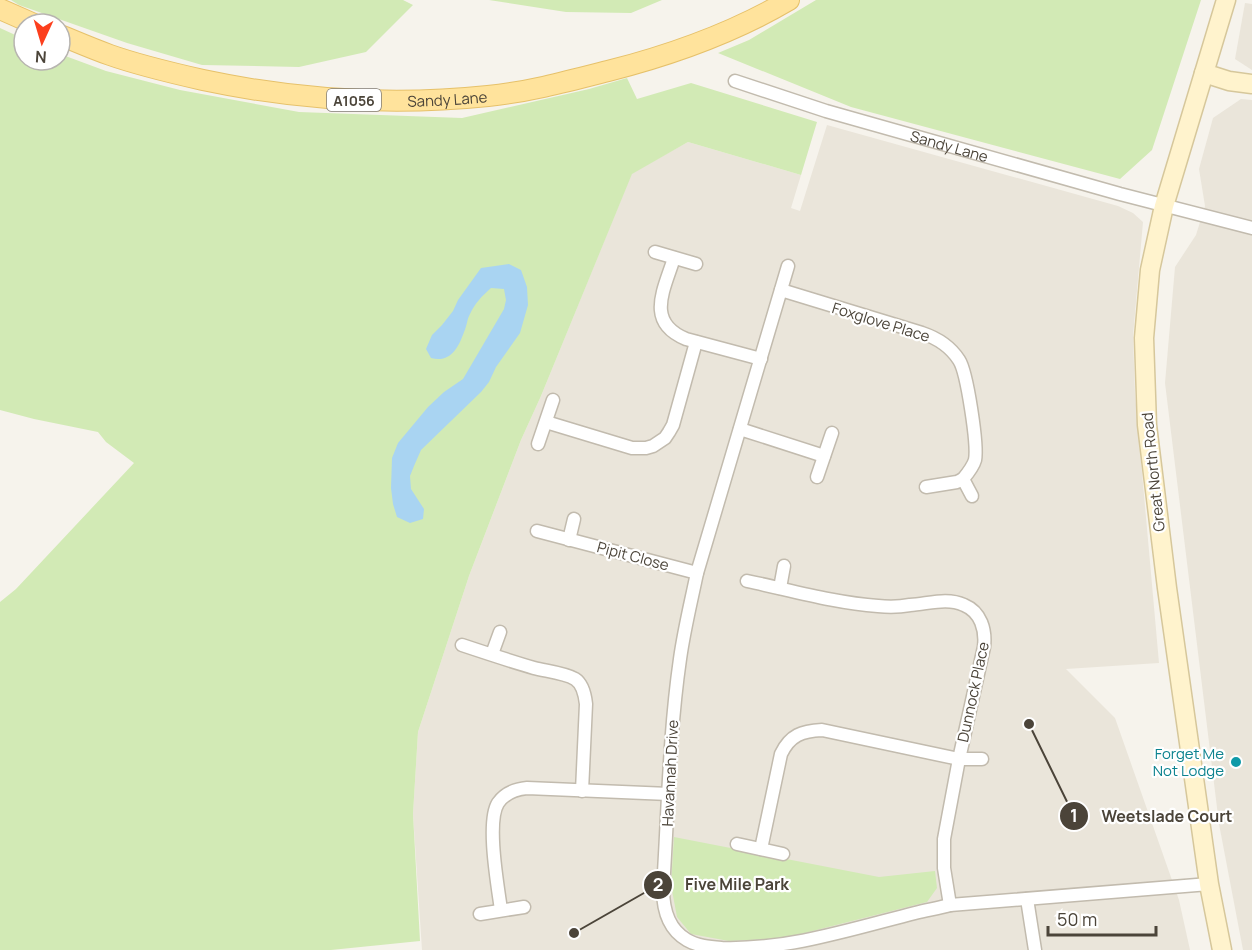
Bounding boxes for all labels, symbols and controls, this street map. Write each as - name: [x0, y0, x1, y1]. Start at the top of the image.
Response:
- north arrow: [12, 12, 72, 72]
- text: N: [34, 46, 47, 68]
- street label: Sandy Lane: [407, 86, 488, 111]
- road number: A1056: [327, 89, 381, 111]
- street label: Sandy Lane: [908, 125, 991, 167]
- street label: Foxglove Place: [829, 297, 933, 347]
- street label: Great North Road: [1136, 411, 1170, 533]
- street label: Pipit Close: [595, 536, 671, 576]
- street label: Dunnock Place: [952, 640, 994, 744]
- street label: Havannah Drive: [657, 719, 683, 827]
- place label: Forget Me Not Lodge: [1153, 743, 1224, 781]
- marker: Forget Me Not Lodge: [1229, 755, 1243, 769]
- callout: Weetslade Court: [1059, 799, 1244, 833]
- text: 1: [1070, 803, 1078, 827]
- text: Weetslade Court: [1102, 805, 1233, 827]
- callout: Five Mile Park: [643, 868, 801, 902]
- text: 2: [653, 872, 663, 896]
- text: Five Mile Park: [685, 873, 789, 895]
- scale bar: [1048, 899, 1156, 937]
- text: 50 m: [1057, 907, 1097, 931]

